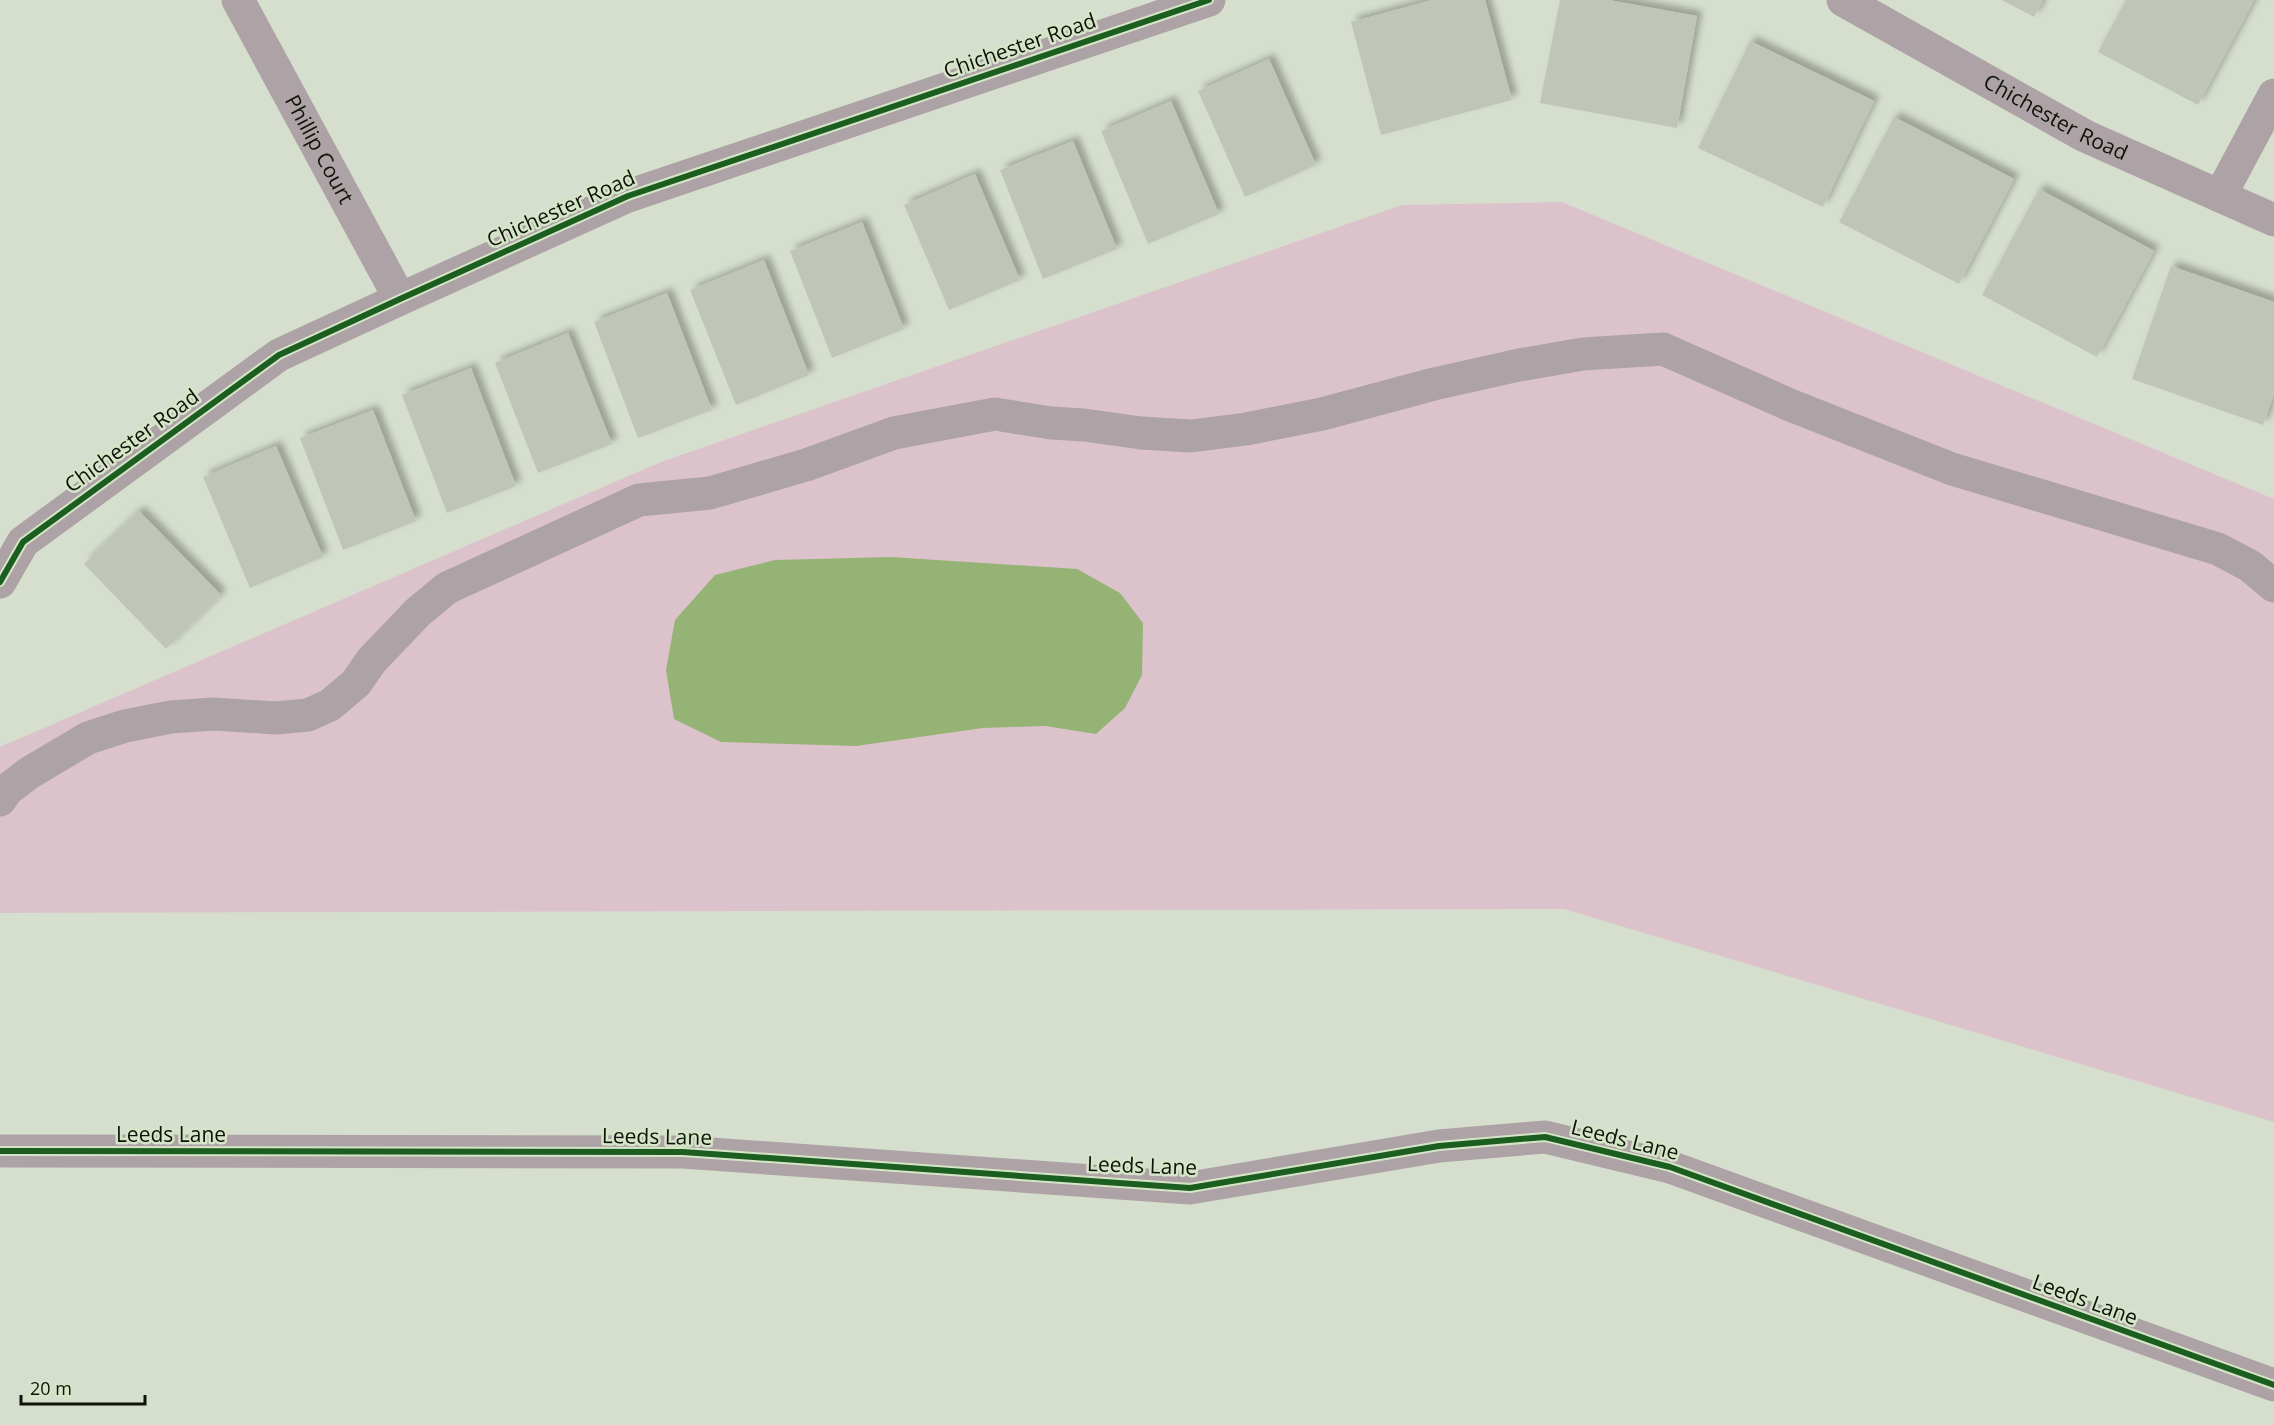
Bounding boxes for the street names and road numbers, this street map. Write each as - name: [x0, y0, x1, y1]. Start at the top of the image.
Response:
- street label: Chichester Road: [940, 6, 1100, 84]
- street label: Chichester Road: [1979, 67, 2132, 166]
- street label: Phillip Court: [279, 90, 361, 208]
- street label: Chichester Road: [482, 163, 639, 253]
- street label: Chichester Road: [59, 382, 204, 498]
- street label: Leeds Lane: [1568, 1112, 1682, 1166]
- street label: Leeds Lane: [116, 1120, 226, 1148]
- street label: Leeds Lane: [602, 1121, 712, 1151]
- street label: Leeds Lane: [1086, 1149, 1198, 1181]
- street label: Leeds Lane: [2029, 1267, 2142, 1331]

